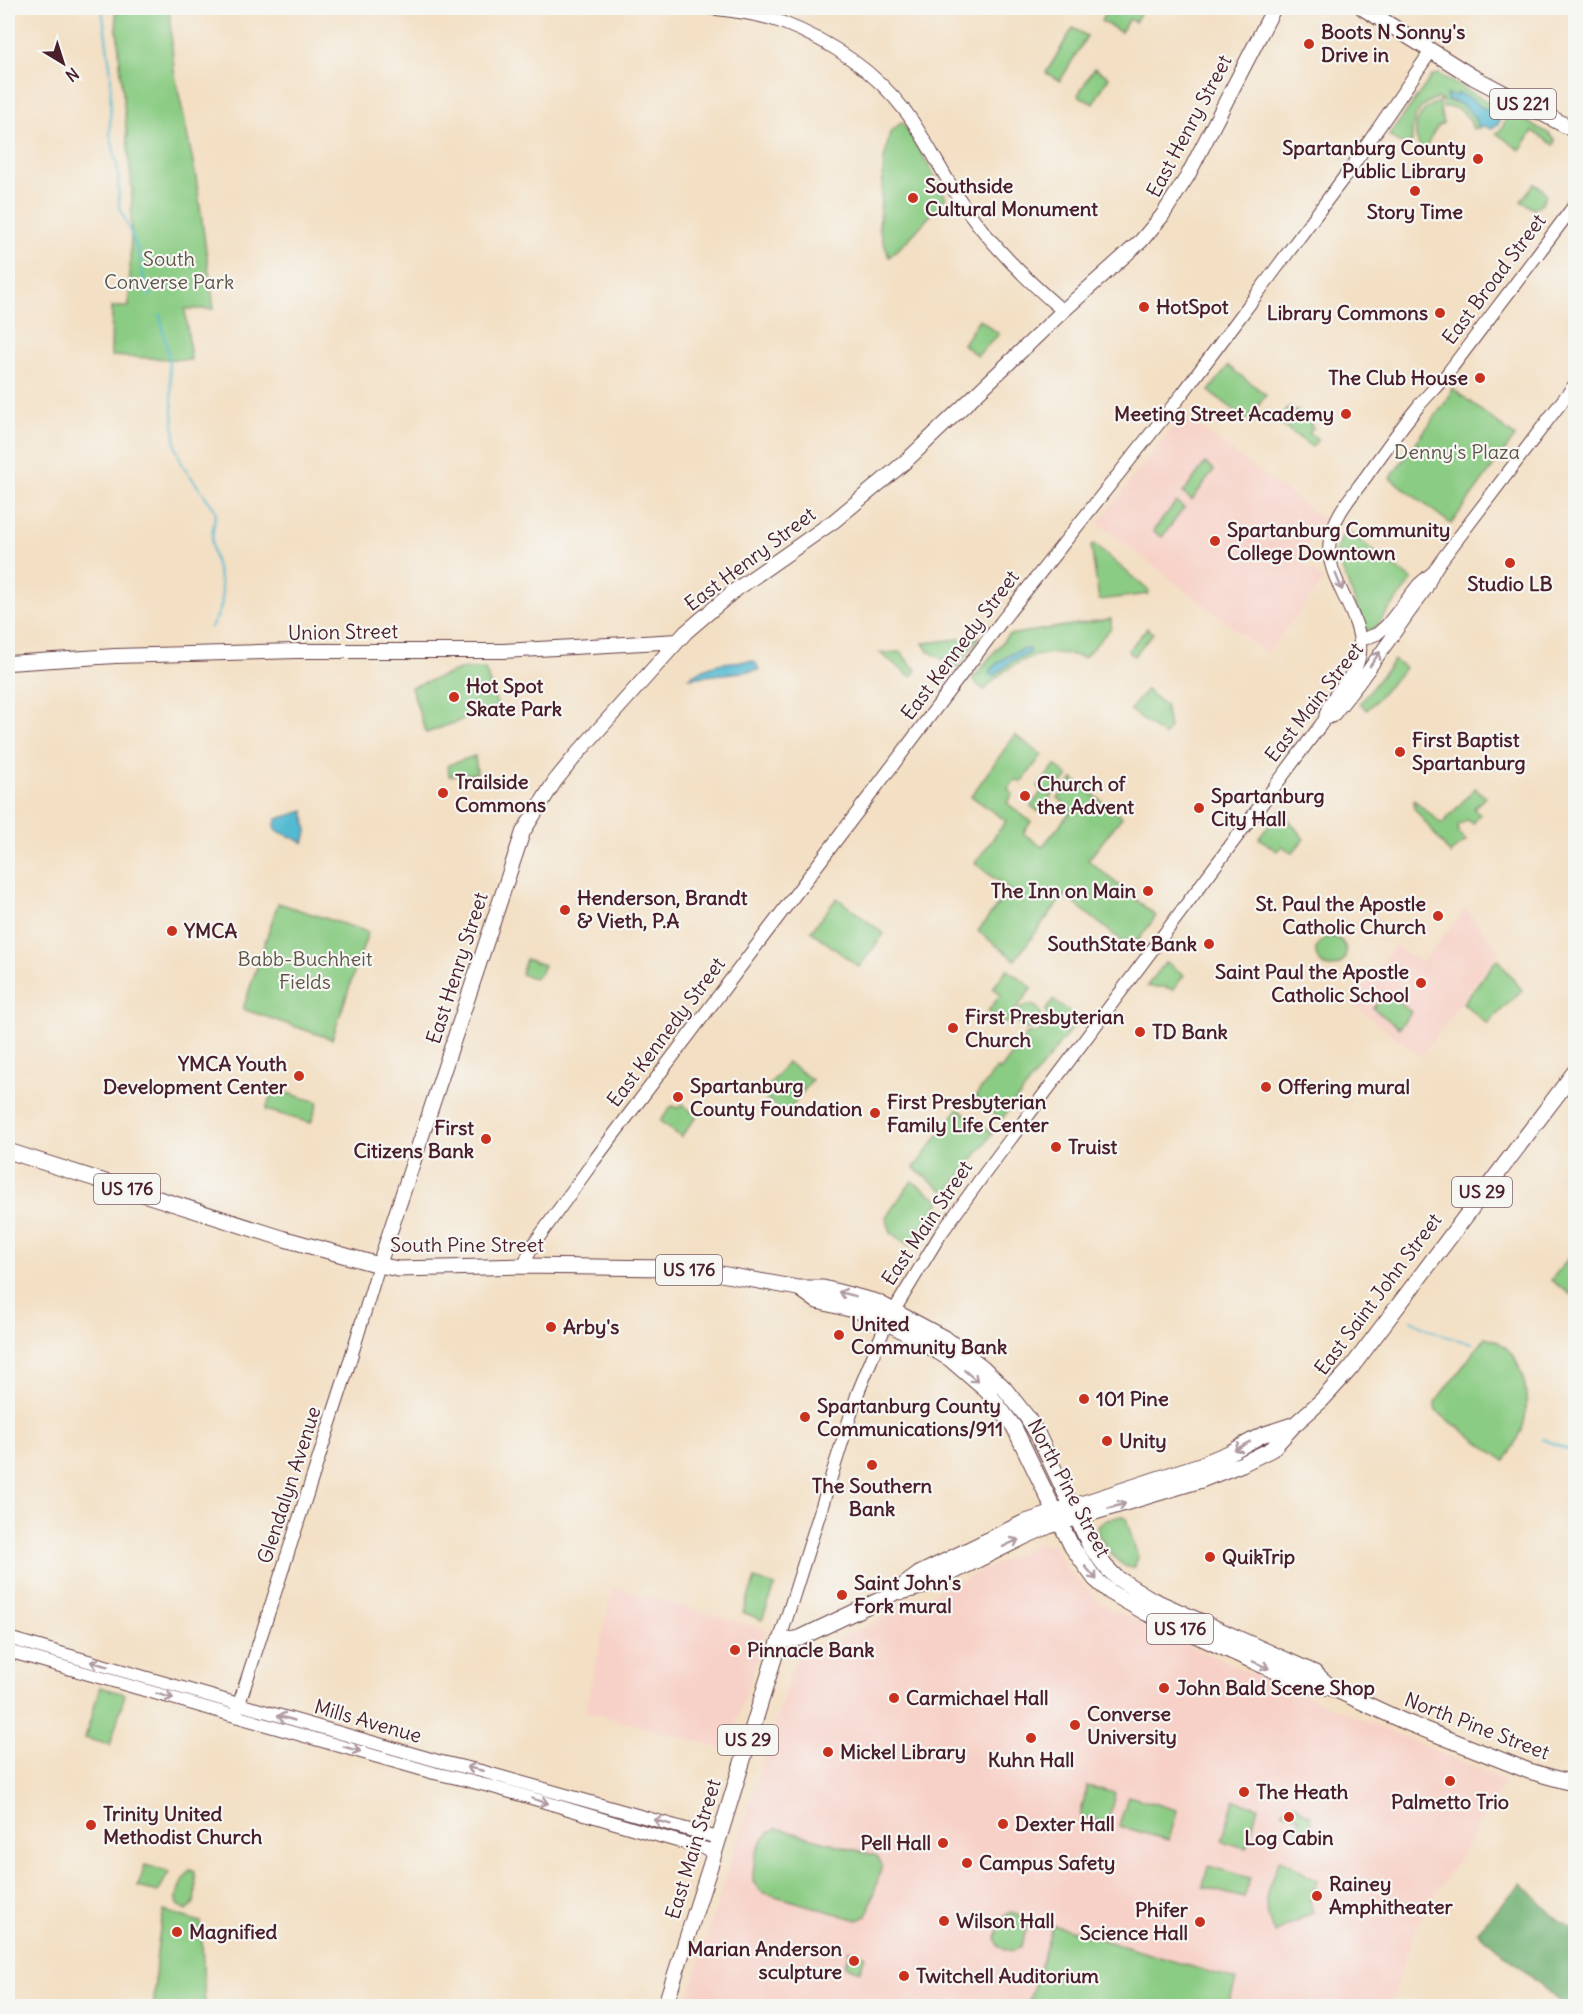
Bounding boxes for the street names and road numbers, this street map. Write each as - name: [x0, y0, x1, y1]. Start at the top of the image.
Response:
- street label: East Henry Street: [1140, 50, 1237, 201]
- road number: US 221: [1490, 89, 1556, 119]
- street label: East Broad Street: [1436, 208, 1551, 349]
- street label: East Henry Street: [679, 501, 820, 616]
- street label: East Kennedy Street: [895, 565, 1024, 725]
- street label: Union Street: [288, 618, 399, 645]
- street label: East Main Street: [1259, 637, 1368, 767]
- street label: East Henry Street: [420, 889, 493, 1047]
- street label: East Kennedy Street: [601, 952, 730, 1112]
- street label: East Main Street: [876, 1155, 978, 1290]
- road number: US 176: [94, 1174, 160, 1204]
- road number: US 29: [1452, 1177, 1512, 1207]
- street label: East Saint John Street: [1309, 1208, 1447, 1380]
- street label: South Pine Street: [390, 1232, 544, 1257]
- road number: US 176: [656, 1255, 722, 1285]
- street label: Glendalyn Avenue: [251, 1403, 326, 1567]
- street label: North Pine Street: [1022, 1414, 1117, 1561]
- road number: US 176: [1147, 1614, 1213, 1644]
- street label: North Pine Street: [1401, 1686, 1553, 1765]
- street label: Mills Avenue: [312, 1693, 425, 1748]
- road number: US 29: [718, 1725, 778, 1755]
- street label: East Main Street: [659, 1776, 726, 1922]

